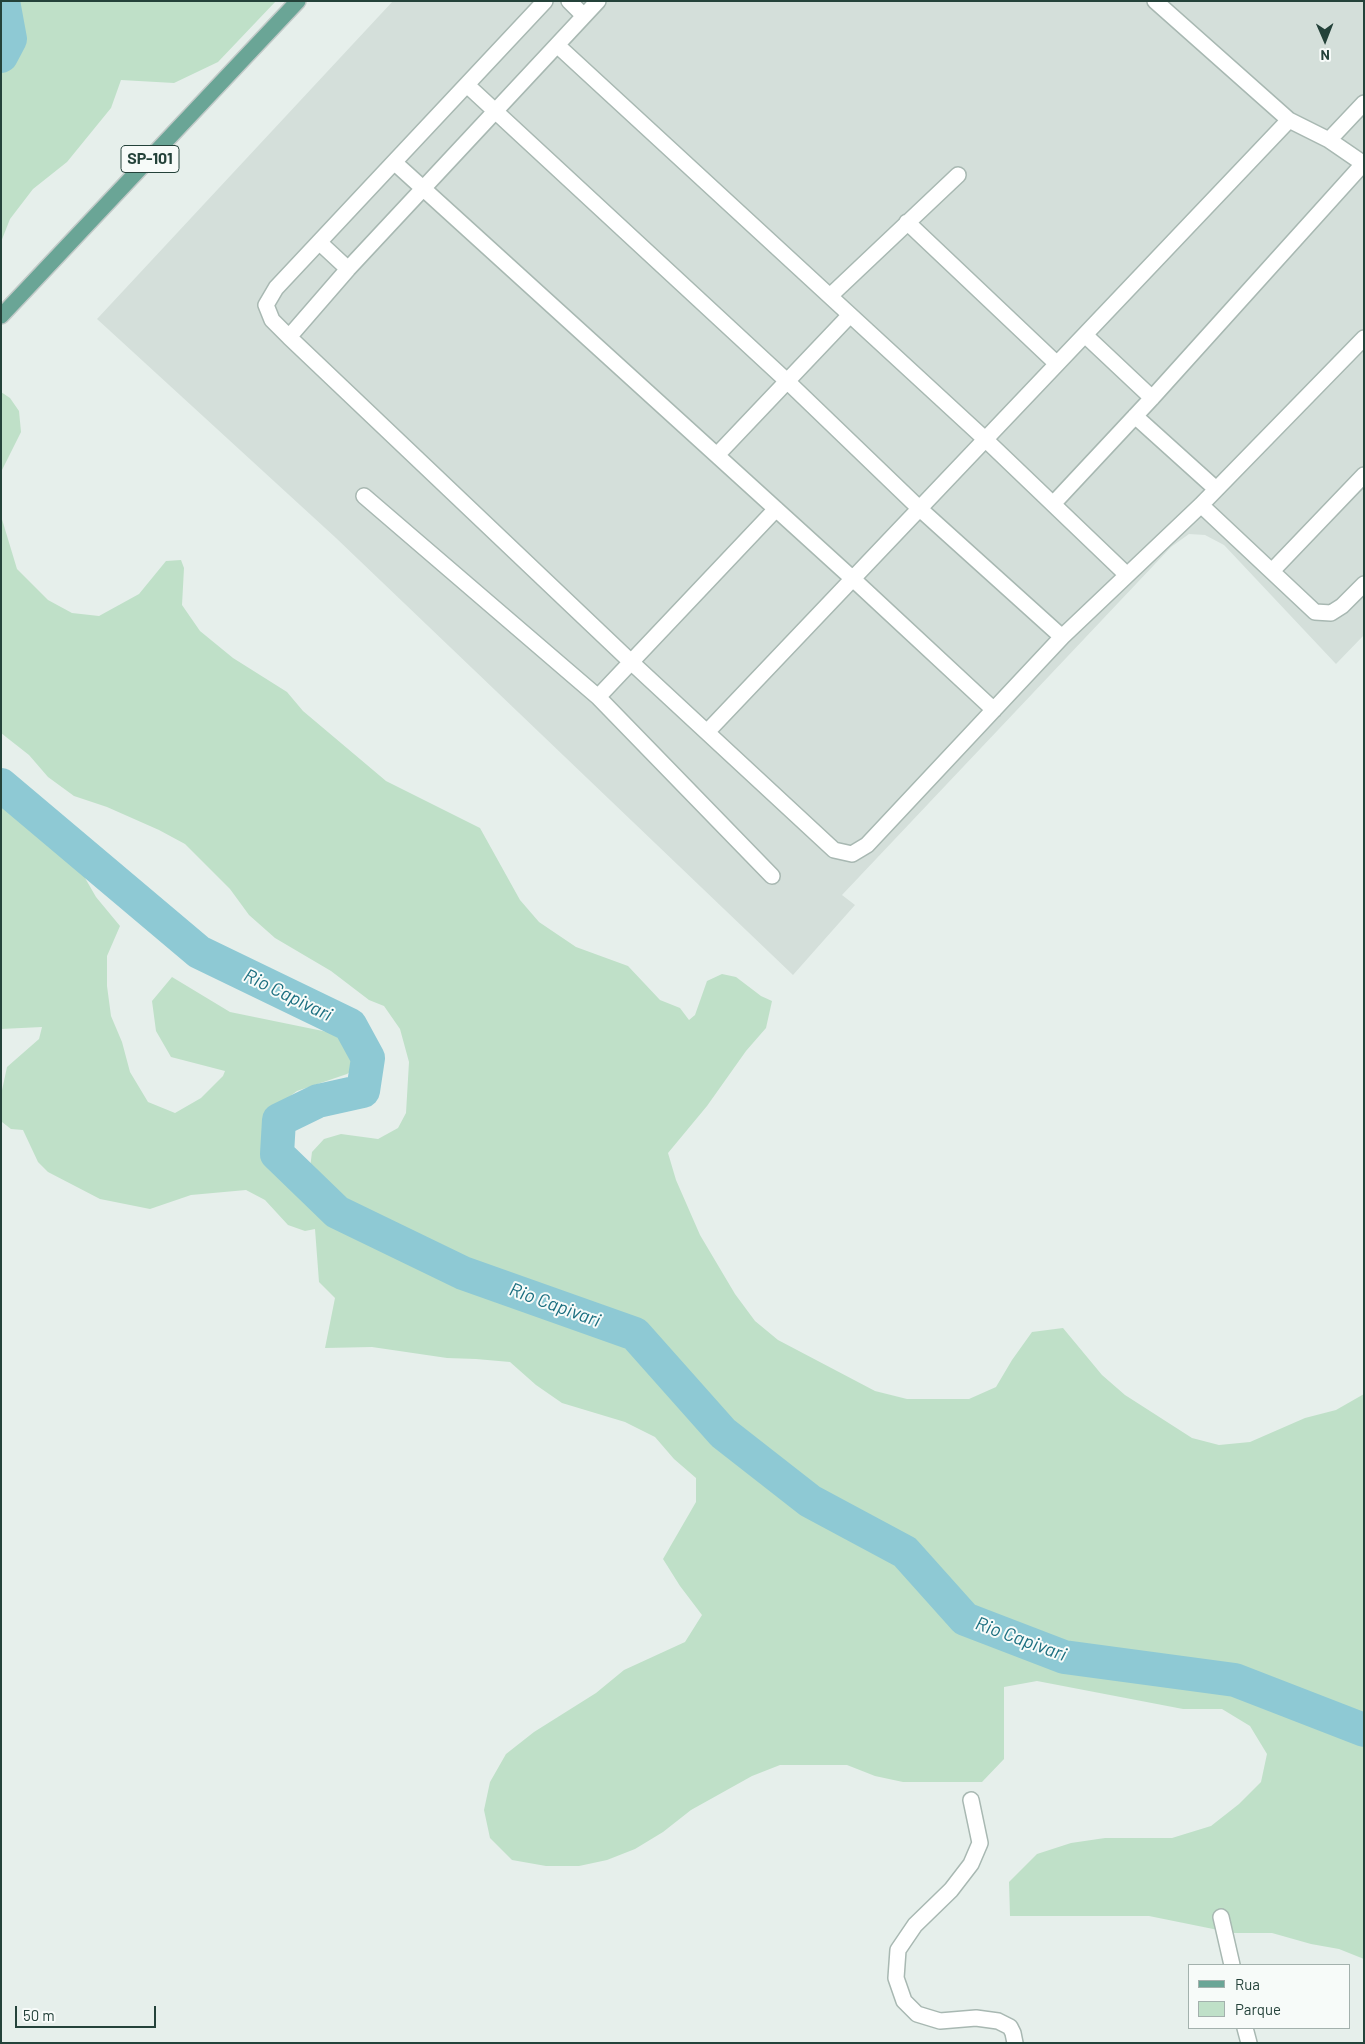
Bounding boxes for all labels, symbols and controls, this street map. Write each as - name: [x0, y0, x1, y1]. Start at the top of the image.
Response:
- north arrow: [1300, 15, 1350, 65]
- text: N: [1320, 47, 1330, 64]
- road number: SP-101: [121, 146, 179, 172]
- water label: Rio Capivari: [240, 964, 336, 1026]
- water label: Rio Capivari: [506, 1278, 604, 1332]
- water label: Rio Capivari: [972, 1612, 1070, 1666]
- legend: [1188, 1964, 1350, 2029]
- text: Rua: [1235, 1975, 1260, 1993]
- scale bar: [18, 1996, 159, 2028]
- text: Parque: [1235, 2000, 1281, 2018]
- text: 50 m: [23, 2006, 55, 2024]

